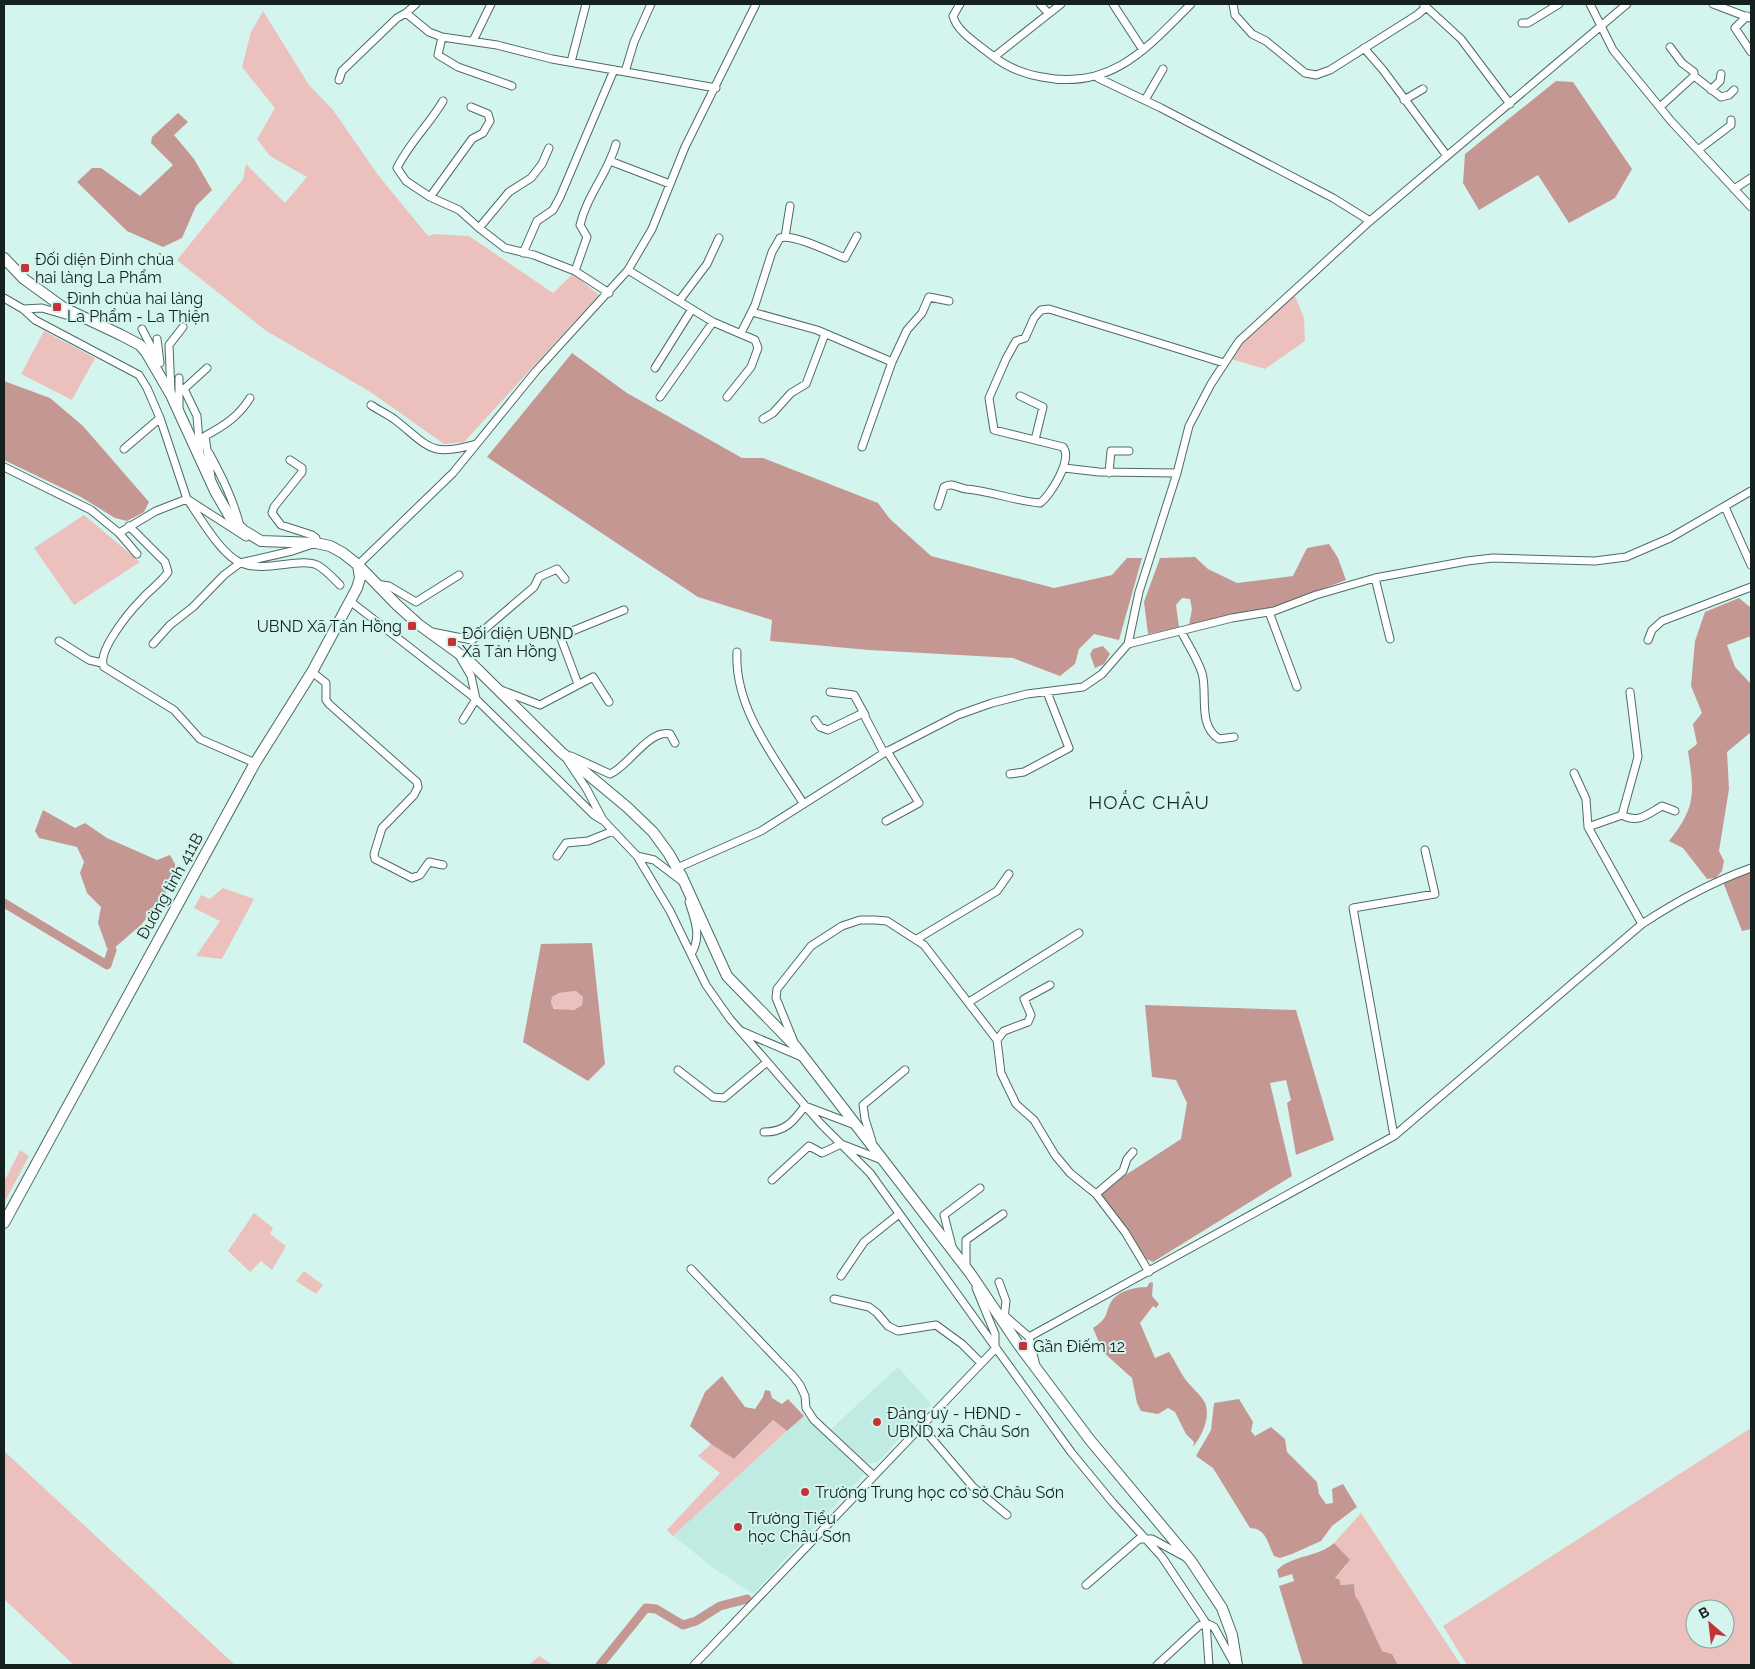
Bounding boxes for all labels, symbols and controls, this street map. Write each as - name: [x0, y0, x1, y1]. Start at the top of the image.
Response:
- place label: Đối diện Đình chùa hai làng La Phẩm: [35, 250, 174, 287]
- marker: Đối diện Đình chùa hai làng La Phẩm: [19, 262, 31, 274]
- place label: Đình chùa hai làng La Phẩm - La Thiện: [67, 289, 210, 326]
- marker: Đình chùa hai làng La Phẩm - La Thiện: [51, 301, 63, 313]
- place label: UBND Xã Tản Hồng: [257, 617, 402, 636]
- marker: UBND Xã Tản Hồng: [406, 620, 418, 632]
- place label: Đối diện UBND Xã Tản Hồng: [462, 624, 573, 661]
- marker: Đối diện UBND Xã Tản Hồng: [446, 636, 458, 648]
- district label: HOẮC CHÂU: [1088, 790, 1210, 813]
- street label: Đường tỉnh 411B: [133, 830, 207, 942]
- place label: Gần Điếm 12: [1033, 1337, 1125, 1356]
- marker: Gần Điếm 12: [1017, 1340, 1029, 1352]
- place label: Đảng uỷ - HĐND - UBND xã Châu Sơn: [887, 1404, 1030, 1441]
- marker: Đảng uỷ - HĐND - UBND xã Châu Sơn: [871, 1416, 883, 1428]
- place label: Trường Trung học cơ sở Châu Sơn: [815, 1483, 1064, 1502]
- marker: Trường Trung học cơ sở Châu Sơn: [799, 1486, 811, 1498]
- place label: Trường Tiểu học Châu Sơn: [748, 1509, 851, 1546]
- marker: Trường Tiểu học Châu Sơn: [732, 1521, 744, 1533]
- north arrow: [1685, 1599, 1735, 1649]
- text: B: [1696, 1603, 1712, 1622]

